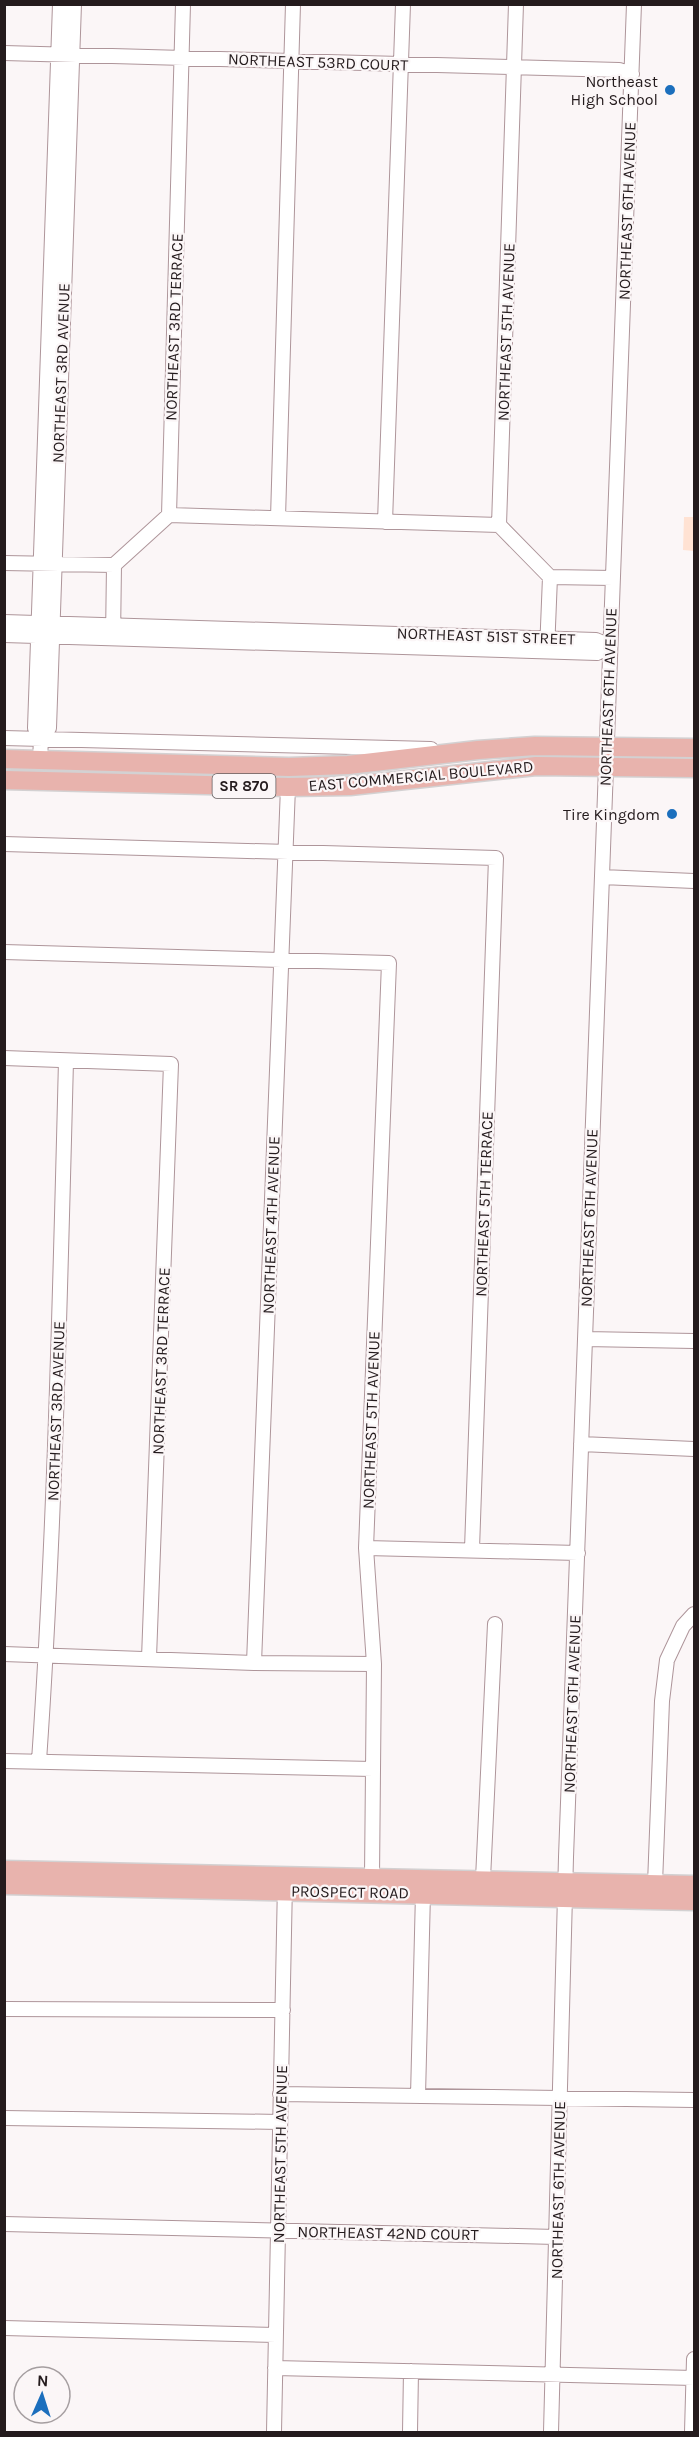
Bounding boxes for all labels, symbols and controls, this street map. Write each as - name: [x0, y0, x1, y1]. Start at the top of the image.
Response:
- street label: NORTHEAST 53RD COURT: [227, 49, 409, 75]
- place label: Northeast High School: [570, 72, 658, 109]
- marker: Northeast High School: [663, 83, 677, 97]
- street label: NORTHEAST 6TH AVENUE: [614, 122, 640, 300]
- street label: NORTHEAST 3RD TERRACE: [161, 233, 187, 421]
- street label: NORTHEAST 5TH AVENUE: [493, 243, 519, 421]
- street label: NORTHEAST 3RD AVENUE: [48, 283, 74, 463]
- street label: NORTHEAST 6TH AVENUE: [595, 608, 621, 786]
- street label: NORTHEAST 51ST STREET: [396, 623, 576, 649]
- street label: EAST COMMERCIAL BOULEVARD: [308, 757, 534, 795]
- road number: SR 870: [212, 774, 276, 798]
- place label: Tire Kingdom: [563, 805, 660, 824]
- marker: Tire Kingdom: [665, 807, 679, 821]
- street label: NORTHEAST 5TH TERRACE: [471, 1111, 497, 1297]
- street label: NORTHEAST 6TH AVENUE: [576, 1129, 602, 1307]
- street label: NORTHEAST 4TH AVENUE: [258, 1136, 284, 1314]
- street label: NORTHEAST 3RD TERRACE: [148, 1267, 174, 1455]
- street label: NORTHEAST 3RD AVENUE: [43, 1321, 69, 1501]
- street label: NORTHEAST 5TH AVENUE: [358, 1331, 384, 1509]
- street label: NORTHEAST 6TH AVENUE: [559, 1615, 585, 1793]
- street label: PROSPECT ROAD: [291, 1881, 409, 1903]
- street label: NORTHEAST 5TH AVENUE: [269, 2065, 291, 2243]
- street label: NORTHEAST 6TH AVENUE: [547, 2101, 569, 2279]
- street label: NORTHEAST 42ND COURT: [297, 2222, 479, 2244]
- north arrow: [12, 2365, 72, 2425]
- text: N: [37, 2371, 49, 2390]

